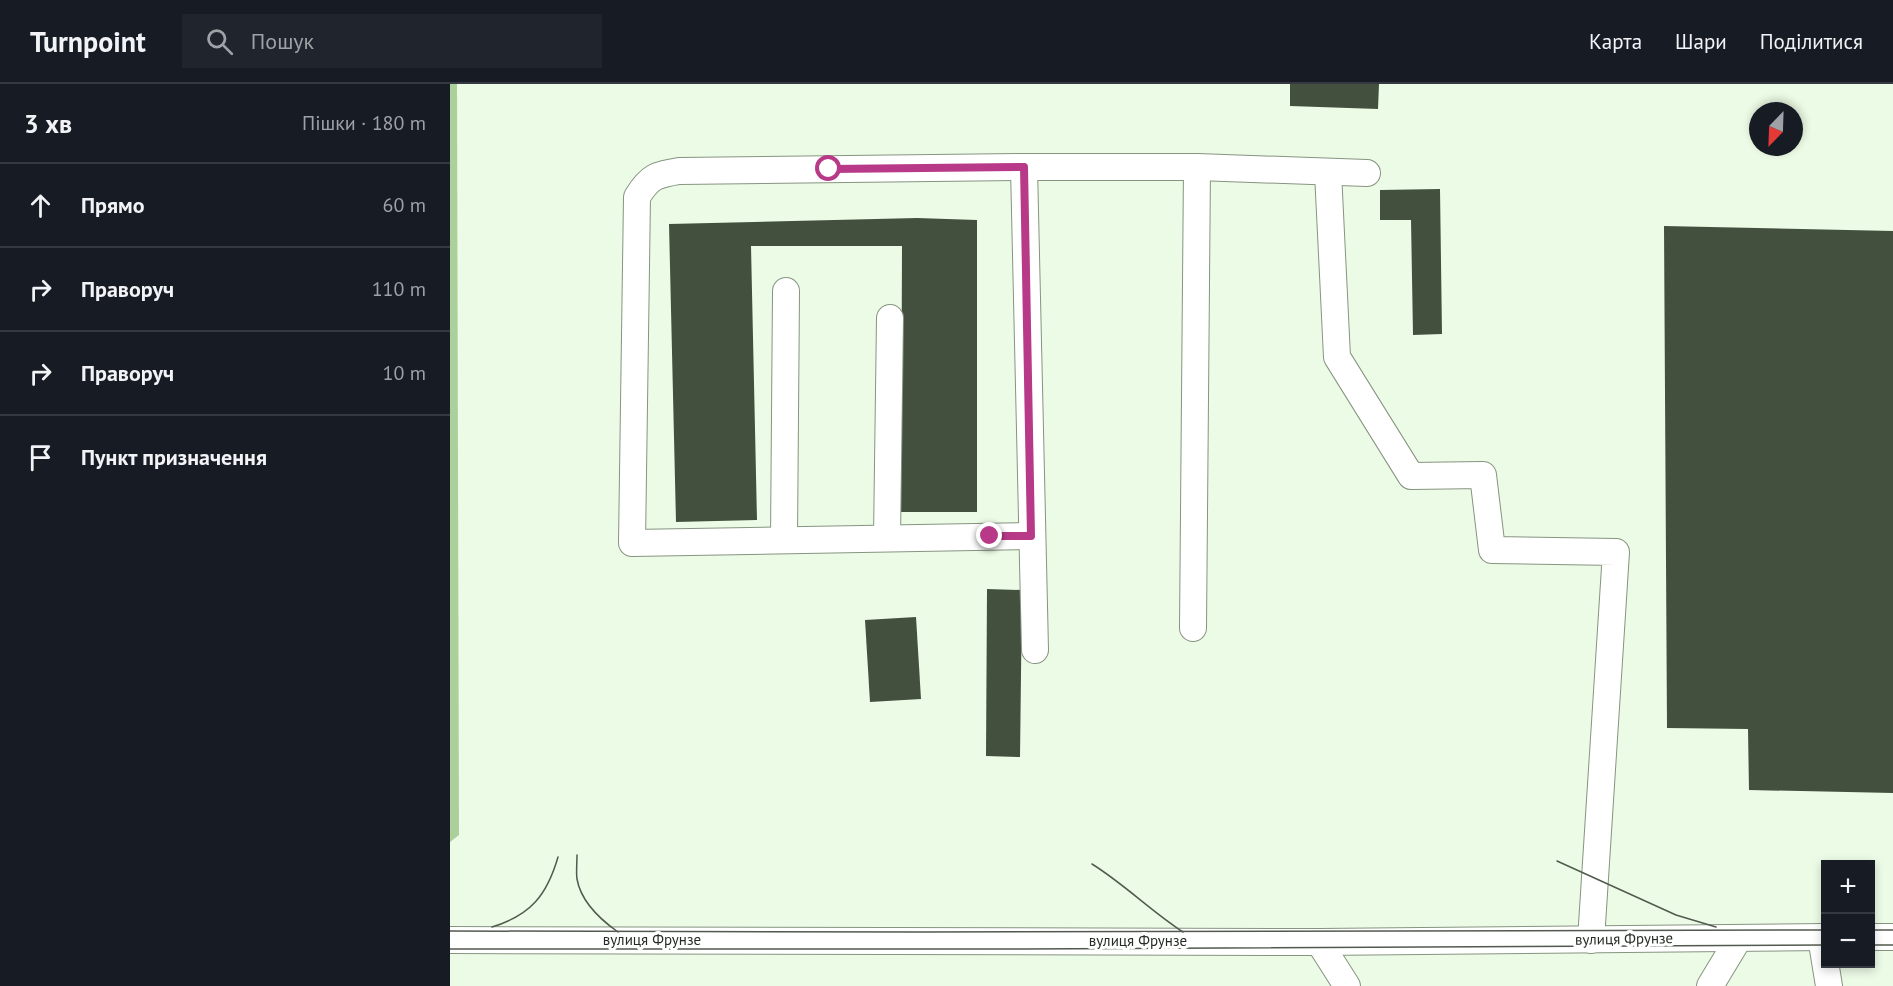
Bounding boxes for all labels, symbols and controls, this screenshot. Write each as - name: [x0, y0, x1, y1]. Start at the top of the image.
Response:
- search box: [182, 14, 602, 68]
- text: Turnpoint: [30, 23, 146, 60]
- icon: search: [203, 25, 236, 58]
- text: Пошук: [251, 27, 314, 55]
- text: Карта: [1589, 28, 1642, 55]
- text: Шари: [1675, 28, 1727, 55]
- text: Поділитися: [1760, 28, 1863, 55]
- north arrow: [1749, 102, 1803, 156]
- text: 3 хв: [24, 107, 72, 140]
- text: Пішки · 180 m: [302, 110, 426, 136]
- route start: [815, 155, 841, 181]
- icon: ahead: [24, 189, 57, 222]
- text: Прямо: [81, 191, 144, 219]
- text: 60 m: [383, 192, 426, 218]
- icon: right: [24, 273, 57, 306]
- text: Праворуч: [81, 275, 174, 303]
- text: 110 m: [372, 276, 426, 302]
- icon: right: [24, 357, 57, 390]
- text: Праворуч: [81, 359, 174, 387]
- text: 10 m: [383, 360, 426, 386]
- icon: arrive: [24, 441, 57, 474]
- text: Пункт призначення: [81, 443, 267, 471]
- route end: [976, 522, 1002, 548]
- map controls: [1821, 860, 1875, 968]
- button: +: [1821, 860, 1875, 914]
- button: −: [1821, 914, 1875, 968]
- street label: вулиця Фрунзе: [1575, 928, 1673, 949]
- street label: вулиця Фрунзе: [603, 930, 701, 949]
- street label: вулиця Фрунзе: [1089, 931, 1187, 950]

